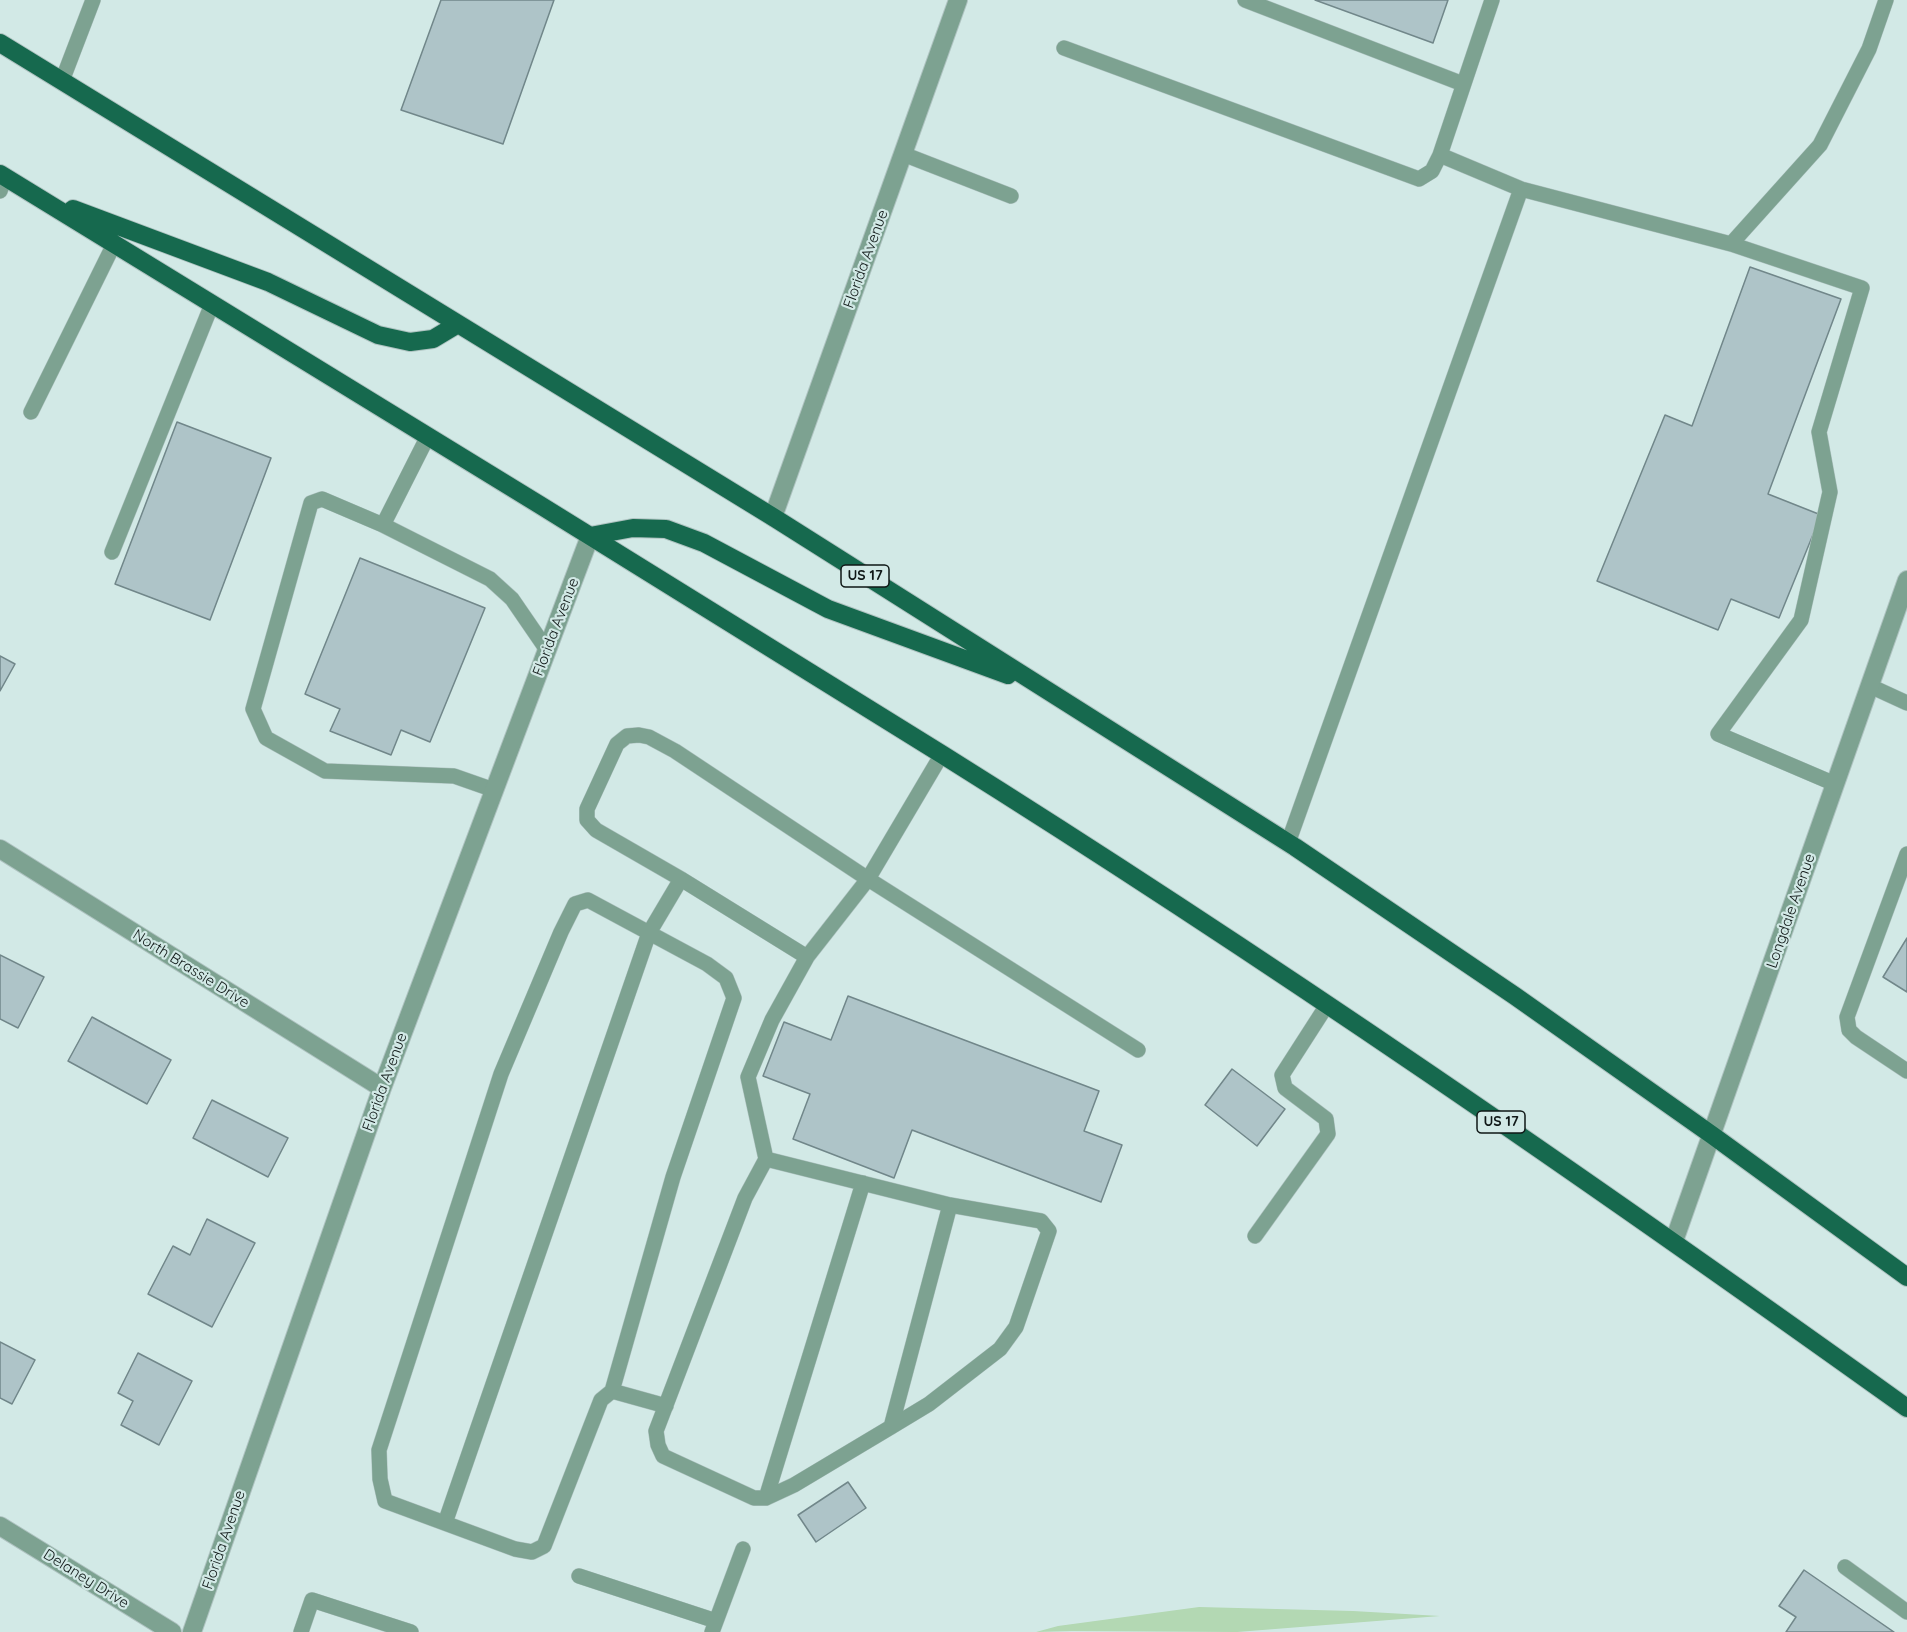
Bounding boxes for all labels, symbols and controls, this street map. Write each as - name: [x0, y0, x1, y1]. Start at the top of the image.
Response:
- street label: Florida Avenue: [840, 207, 892, 311]
- road number: US 17: [841, 565, 889, 587]
- street label: Florida Avenue: [529, 576, 583, 678]
- street label: Longdale Avenue: [1763, 851, 1819, 971]
- street label: North Brassie Drive: [129, 926, 253, 1012]
- street label: Florida Avenue: [359, 1030, 411, 1134]
- road number: US 17: [1477, 1111, 1525, 1133]
- street label: Florida Avenue: [199, 1488, 249, 1592]
- street label: Delaney Drive: [40, 1545, 132, 1613]

